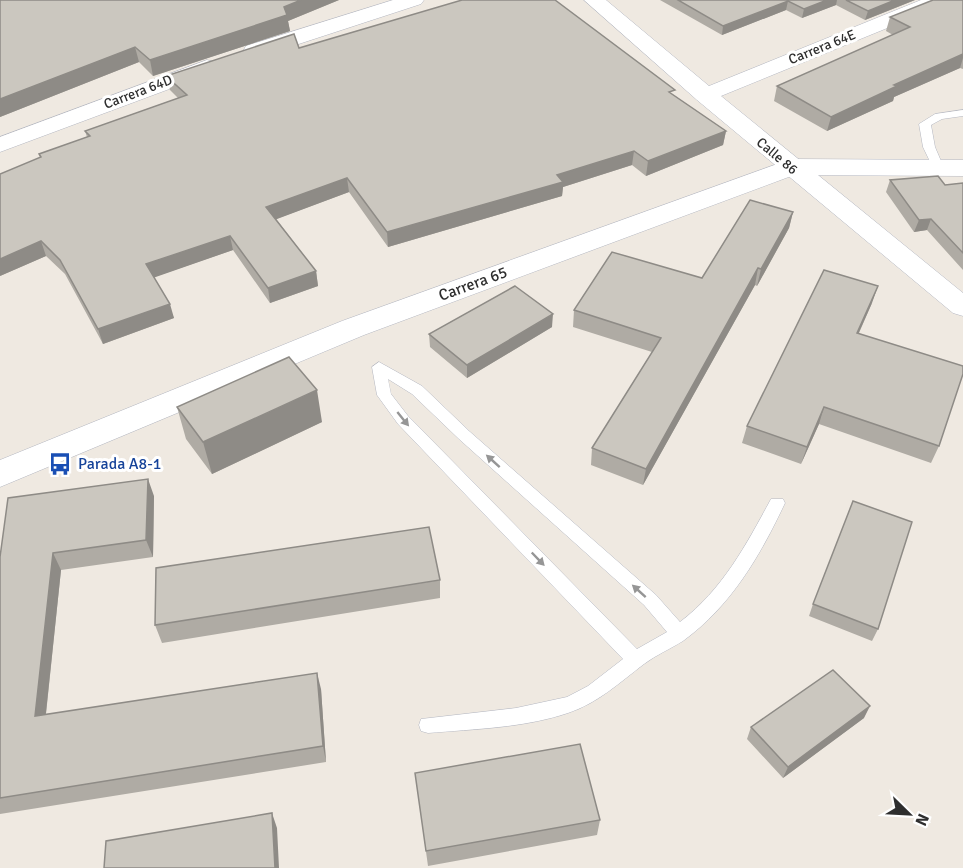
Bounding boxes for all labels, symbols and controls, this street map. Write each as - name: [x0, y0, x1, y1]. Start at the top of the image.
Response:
- street label: Carrera 64E: [786, 26, 858, 68]
- street label: Carrera 64D: [101, 71, 175, 113]
- street label: Calle 86: [753, 134, 801, 178]
- street label: Carrera 65: [436, 262, 510, 306]
- one-way arrow: [396, 411, 409, 427]
- bus stop icon: Parada A8-1: [47, 451, 73, 477]
- place label: Parada A8-1: [78, 454, 161, 474]
- one-way arrow: [486, 455, 501, 468]
- one-way arrow: [531, 552, 545, 567]
- one-way arrow: [632, 585, 647, 598]
- north arrow: [879, 784, 939, 844]
- text: N: [910, 811, 933, 829]

